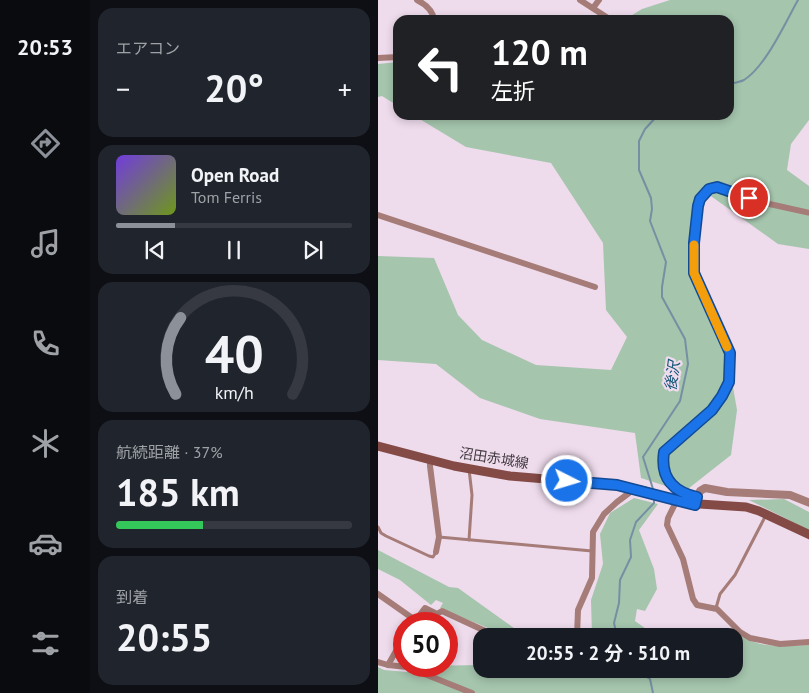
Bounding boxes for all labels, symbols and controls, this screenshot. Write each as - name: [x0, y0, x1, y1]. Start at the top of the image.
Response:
- text: 120 m: [491, 29, 588, 75]
- text: 20:53: [17, 33, 73, 61]
- icon: left: [408, 35, 473, 100]
- text: エアコン: [116, 38, 180, 58]
- text: 20°: [204, 63, 264, 112]
- text: −: [116, 70, 130, 107]
- text: +: [338, 70, 352, 107]
- text: 左折: [491, 77, 535, 105]
- icon: directions: [28, 126, 63, 161]
- text: Open Road: [191, 163, 279, 187]
- pin: [728, 177, 770, 219]
- icon: arrive: [735, 184, 763, 212]
- text: Tom Ferris: [191, 187, 262, 207]
- icon: music: [28, 226, 63, 261]
- icon: previous: [141, 236, 169, 264]
- icon: pause: [220, 236, 248, 264]
- icon: next: [299, 236, 327, 264]
- text: 40: [205, 320, 263, 387]
- icon: phone: [28, 326, 63, 361]
- water label: 後沢: [661, 358, 684, 392]
- text: km/h: [214, 381, 254, 404]
- icon: climate: [28, 426, 63, 461]
- text: 航続距離 · 37%: [116, 442, 223, 462]
- street label: 沼田赤城線: [458, 444, 530, 472]
- position arrow: [540, 454, 592, 506]
- text: 185 km: [116, 467, 240, 516]
- icon: car: [28, 526, 63, 561]
- text: 到着: [116, 587, 148, 607]
- text: 20:55: [116, 612, 212, 661]
- speed limit sign: 50: [393, 612, 458, 677]
- icon: filters: [28, 626, 63, 661]
- text: 20:55 · 2 分 · 510 m: [526, 641, 690, 665]

